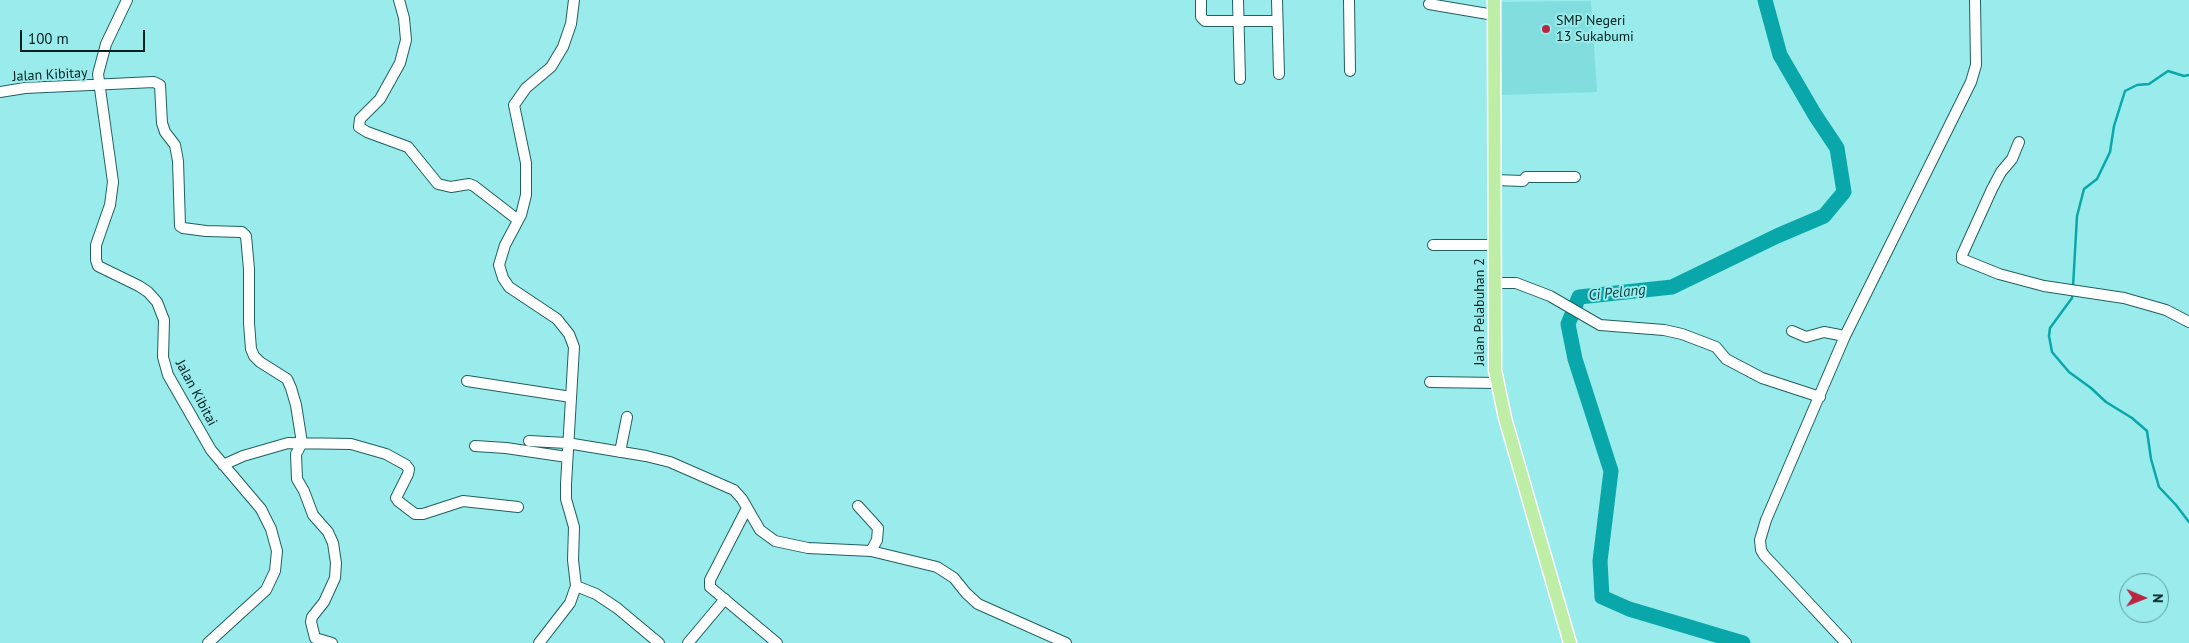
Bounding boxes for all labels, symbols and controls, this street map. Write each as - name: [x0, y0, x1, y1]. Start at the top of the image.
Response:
- place label: SMP Negeri 13 Sukabumi: [1556, 13, 1634, 46]
- scale bar: [22, 20, 148, 52]
- marker: SMP Negeri 13 Sukabumi: [1540, 23, 1552, 35]
- text: 100 m: [28, 29, 69, 48]
- street label: Jalan Kibitay: [12, 65, 88, 85]
- street label: Jalan Pelabuhan 2: [1472, 258, 1488, 366]
- water label: Ci Pelang: [1588, 281, 1646, 305]
- street label: Jalan Kibitai: [172, 357, 220, 429]
- north arrow: [2119, 573, 2169, 623]
- text: N: [2149, 593, 2167, 603]

